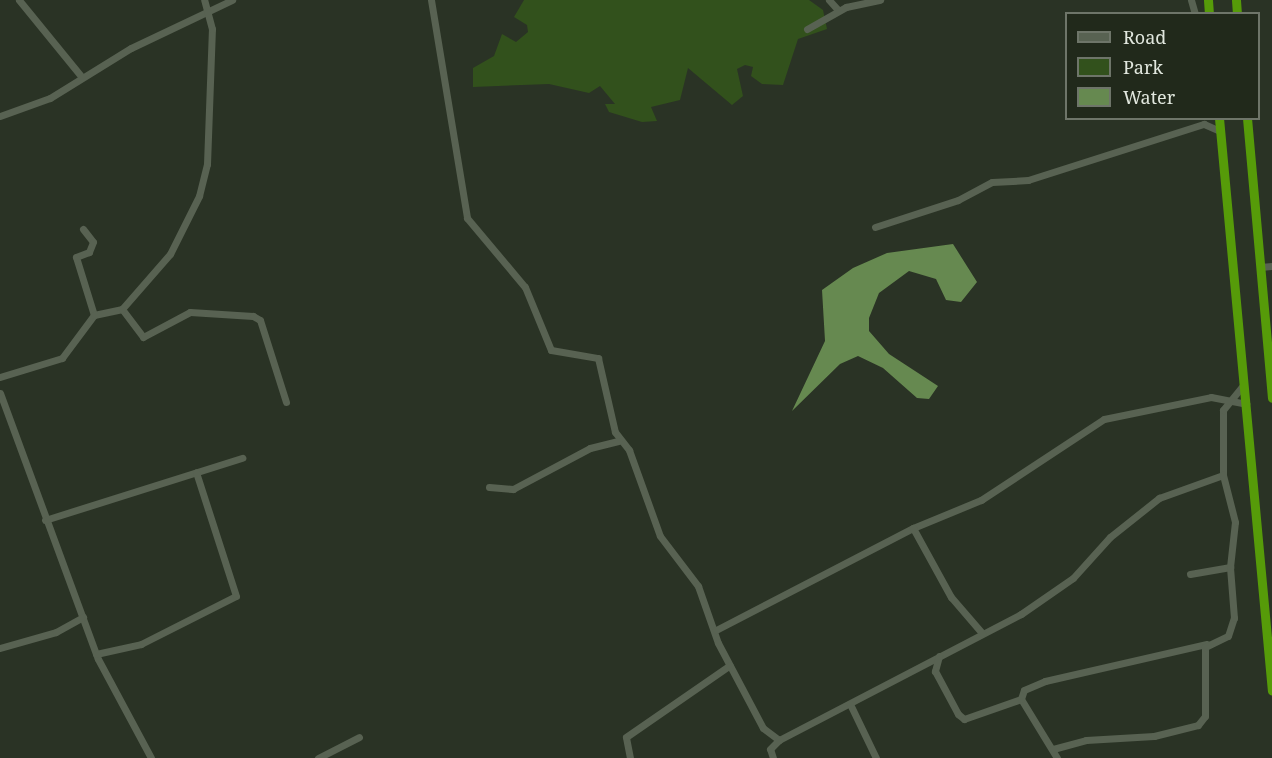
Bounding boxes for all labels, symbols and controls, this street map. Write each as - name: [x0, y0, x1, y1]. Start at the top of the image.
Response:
- legend: [1065, 12, 1260, 120]
- text: Road: [1123, 25, 1166, 49]
- text: Park: [1123, 55, 1163, 79]
- text: Water: [1123, 85, 1175, 109]

